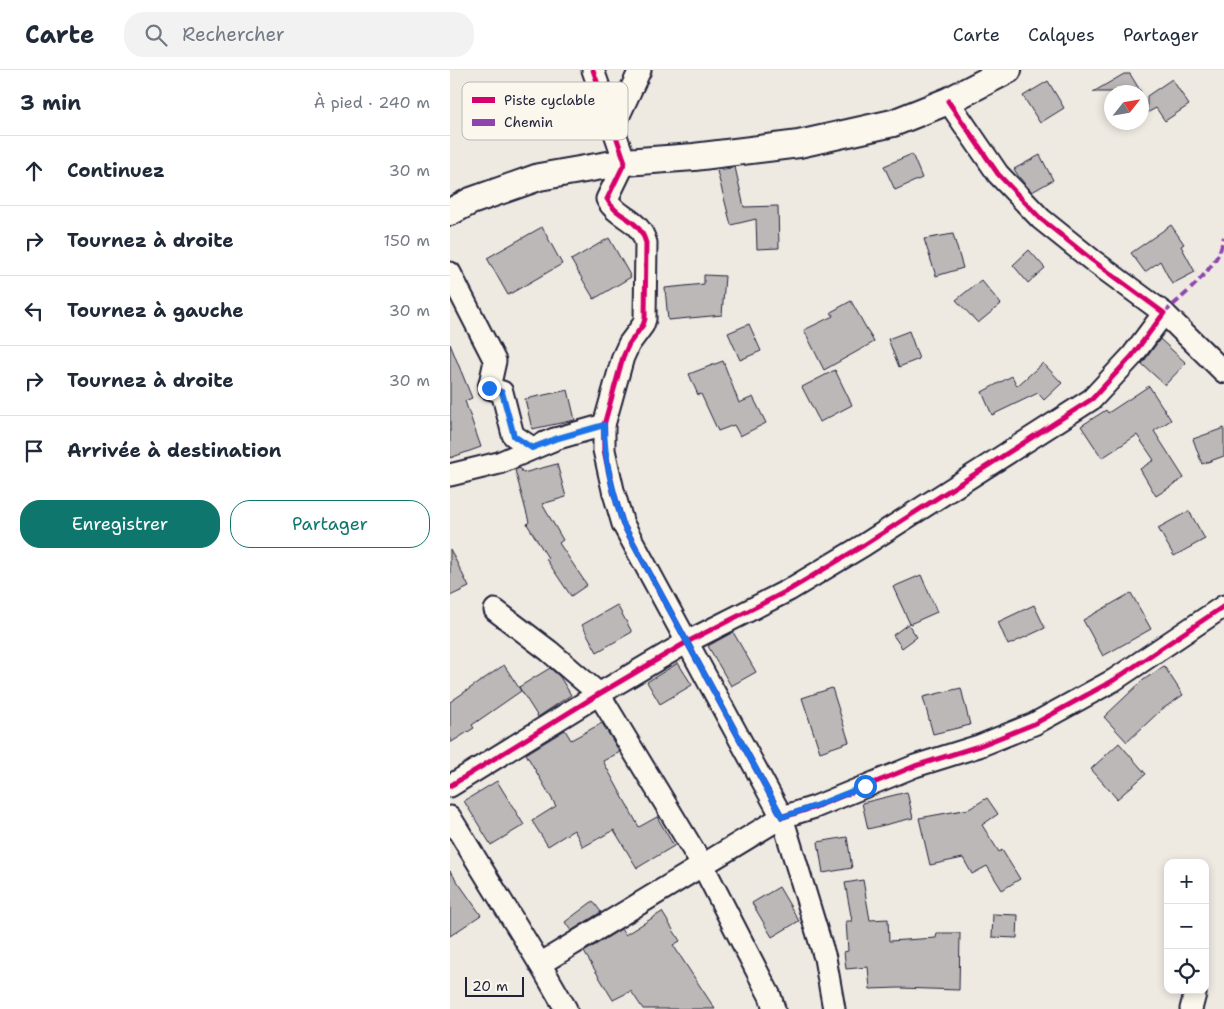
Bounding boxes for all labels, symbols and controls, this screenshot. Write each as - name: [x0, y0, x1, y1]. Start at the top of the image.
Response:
- search box: [124, 12, 474, 57]
- text: Carte: [25, 19, 94, 51]
- icon: search: [142, 21, 170, 49]
- text: Rechercher: [182, 22, 285, 47]
- text: Carte: [953, 23, 1000, 47]
- text: Calques: [1028, 23, 1095, 47]
- text: Partager: [1123, 23, 1199, 47]
- legend: [462, 82, 628, 140]
- north arrow: [1104, 85, 1149, 130]
- text: 3 min: [20, 89, 81, 117]
- text: Piste cyclable: [504, 91, 595, 109]
- text: À pied · 240 m: [314, 92, 430, 113]
- text: Chemin: [504, 113, 553, 131]
- icon: ahead: [20, 157, 48, 185]
- text: Continuez: [67, 158, 165, 183]
- text: 30 m: [389, 160, 430, 181]
- icon: right: [20, 227, 48, 255]
- text: Tournez à droite: [67, 228, 234, 253]
- text: 150 m: [383, 230, 430, 251]
- icon: left: [20, 297, 48, 325]
- text: Tournez à gauche: [67, 298, 244, 323]
- text: 30 m: [389, 300, 430, 321]
- icon: right: [20, 367, 48, 395]
- text: Tournez à droite: [67, 368, 234, 393]
- text: 30 m: [389, 370, 430, 391]
- route end: [478, 377, 501, 400]
- icon: arrive: [20, 437, 48, 465]
- text: Arrivée à destination: [67, 438, 281, 463]
- button: Enregistrer: [20, 500, 220, 548]
- button: Partager: [230, 500, 430, 548]
- route start: [854, 775, 877, 798]
- map controls: [1164, 859, 1209, 994]
- button: +: [1164, 859, 1209, 904]
- button: −: [1164, 904, 1209, 949]
- button: locate: [1164, 949, 1209, 994]
- scale bar: [465, 974, 524, 997]
- text: 20 m: [472, 977, 508, 995]

